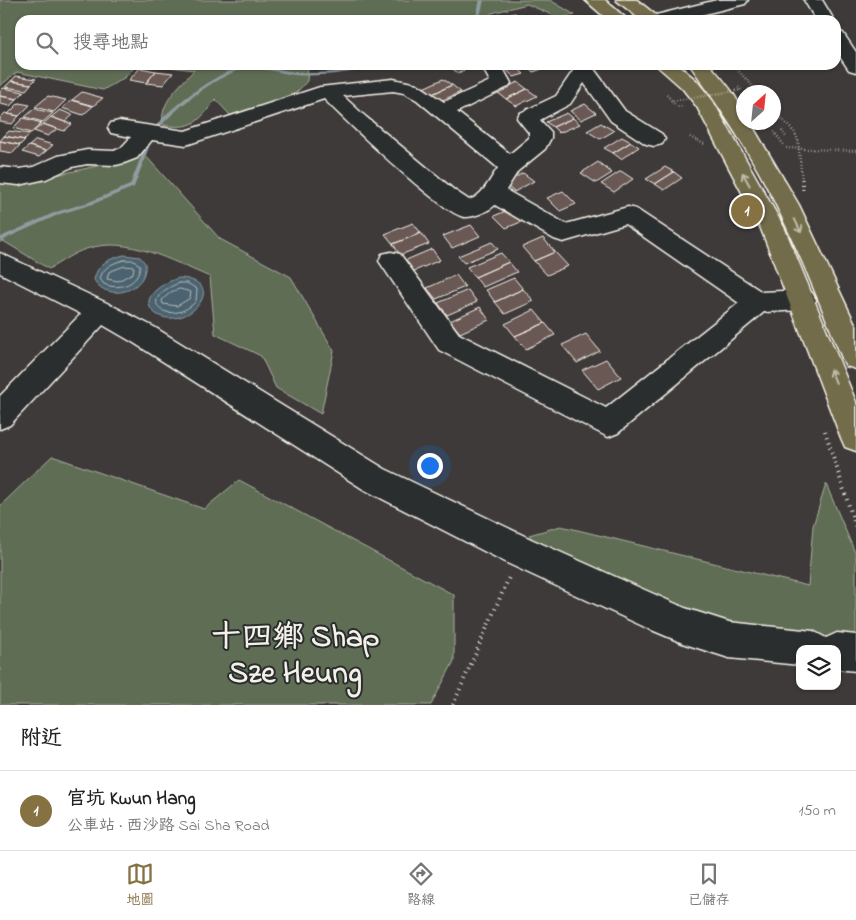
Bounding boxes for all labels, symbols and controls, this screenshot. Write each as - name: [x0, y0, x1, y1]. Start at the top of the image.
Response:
- search box: [15, 15, 841, 70]
- icon: search: [33, 29, 61, 57]
- text: 搜尋地點: [73, 30, 149, 57]
- north arrow: [736, 85, 781, 130]
- one-way arrow: [741, 172, 750, 187]
- pin: 1: [731, 192, 763, 230]
- one-way arrow: [793, 218, 803, 233]
- one-way arrow: [827, 368, 836, 383]
- your location: [417, 453, 443, 479]
- district label: 十四鄉 Shap Sze Heung: [211, 616, 380, 698]
- map controls: [796, 645, 841, 690]
- button: layers: [796, 645, 841, 690]
- text: 附近: [20, 724, 62, 754]
- text: 官坑 Kwun Hang: [67, 786, 196, 813]
- text: 1: [33, 799, 39, 823]
- text: 150 m: [798, 799, 836, 823]
- text: 公車站 · 西沙路 Sai Sha Road: [67, 814, 270, 838]
- tab: 地圖: [126, 860, 154, 911]
- tab: 路線: [407, 860, 435, 911]
- tab: 已儲存: [688, 860, 730, 911]

